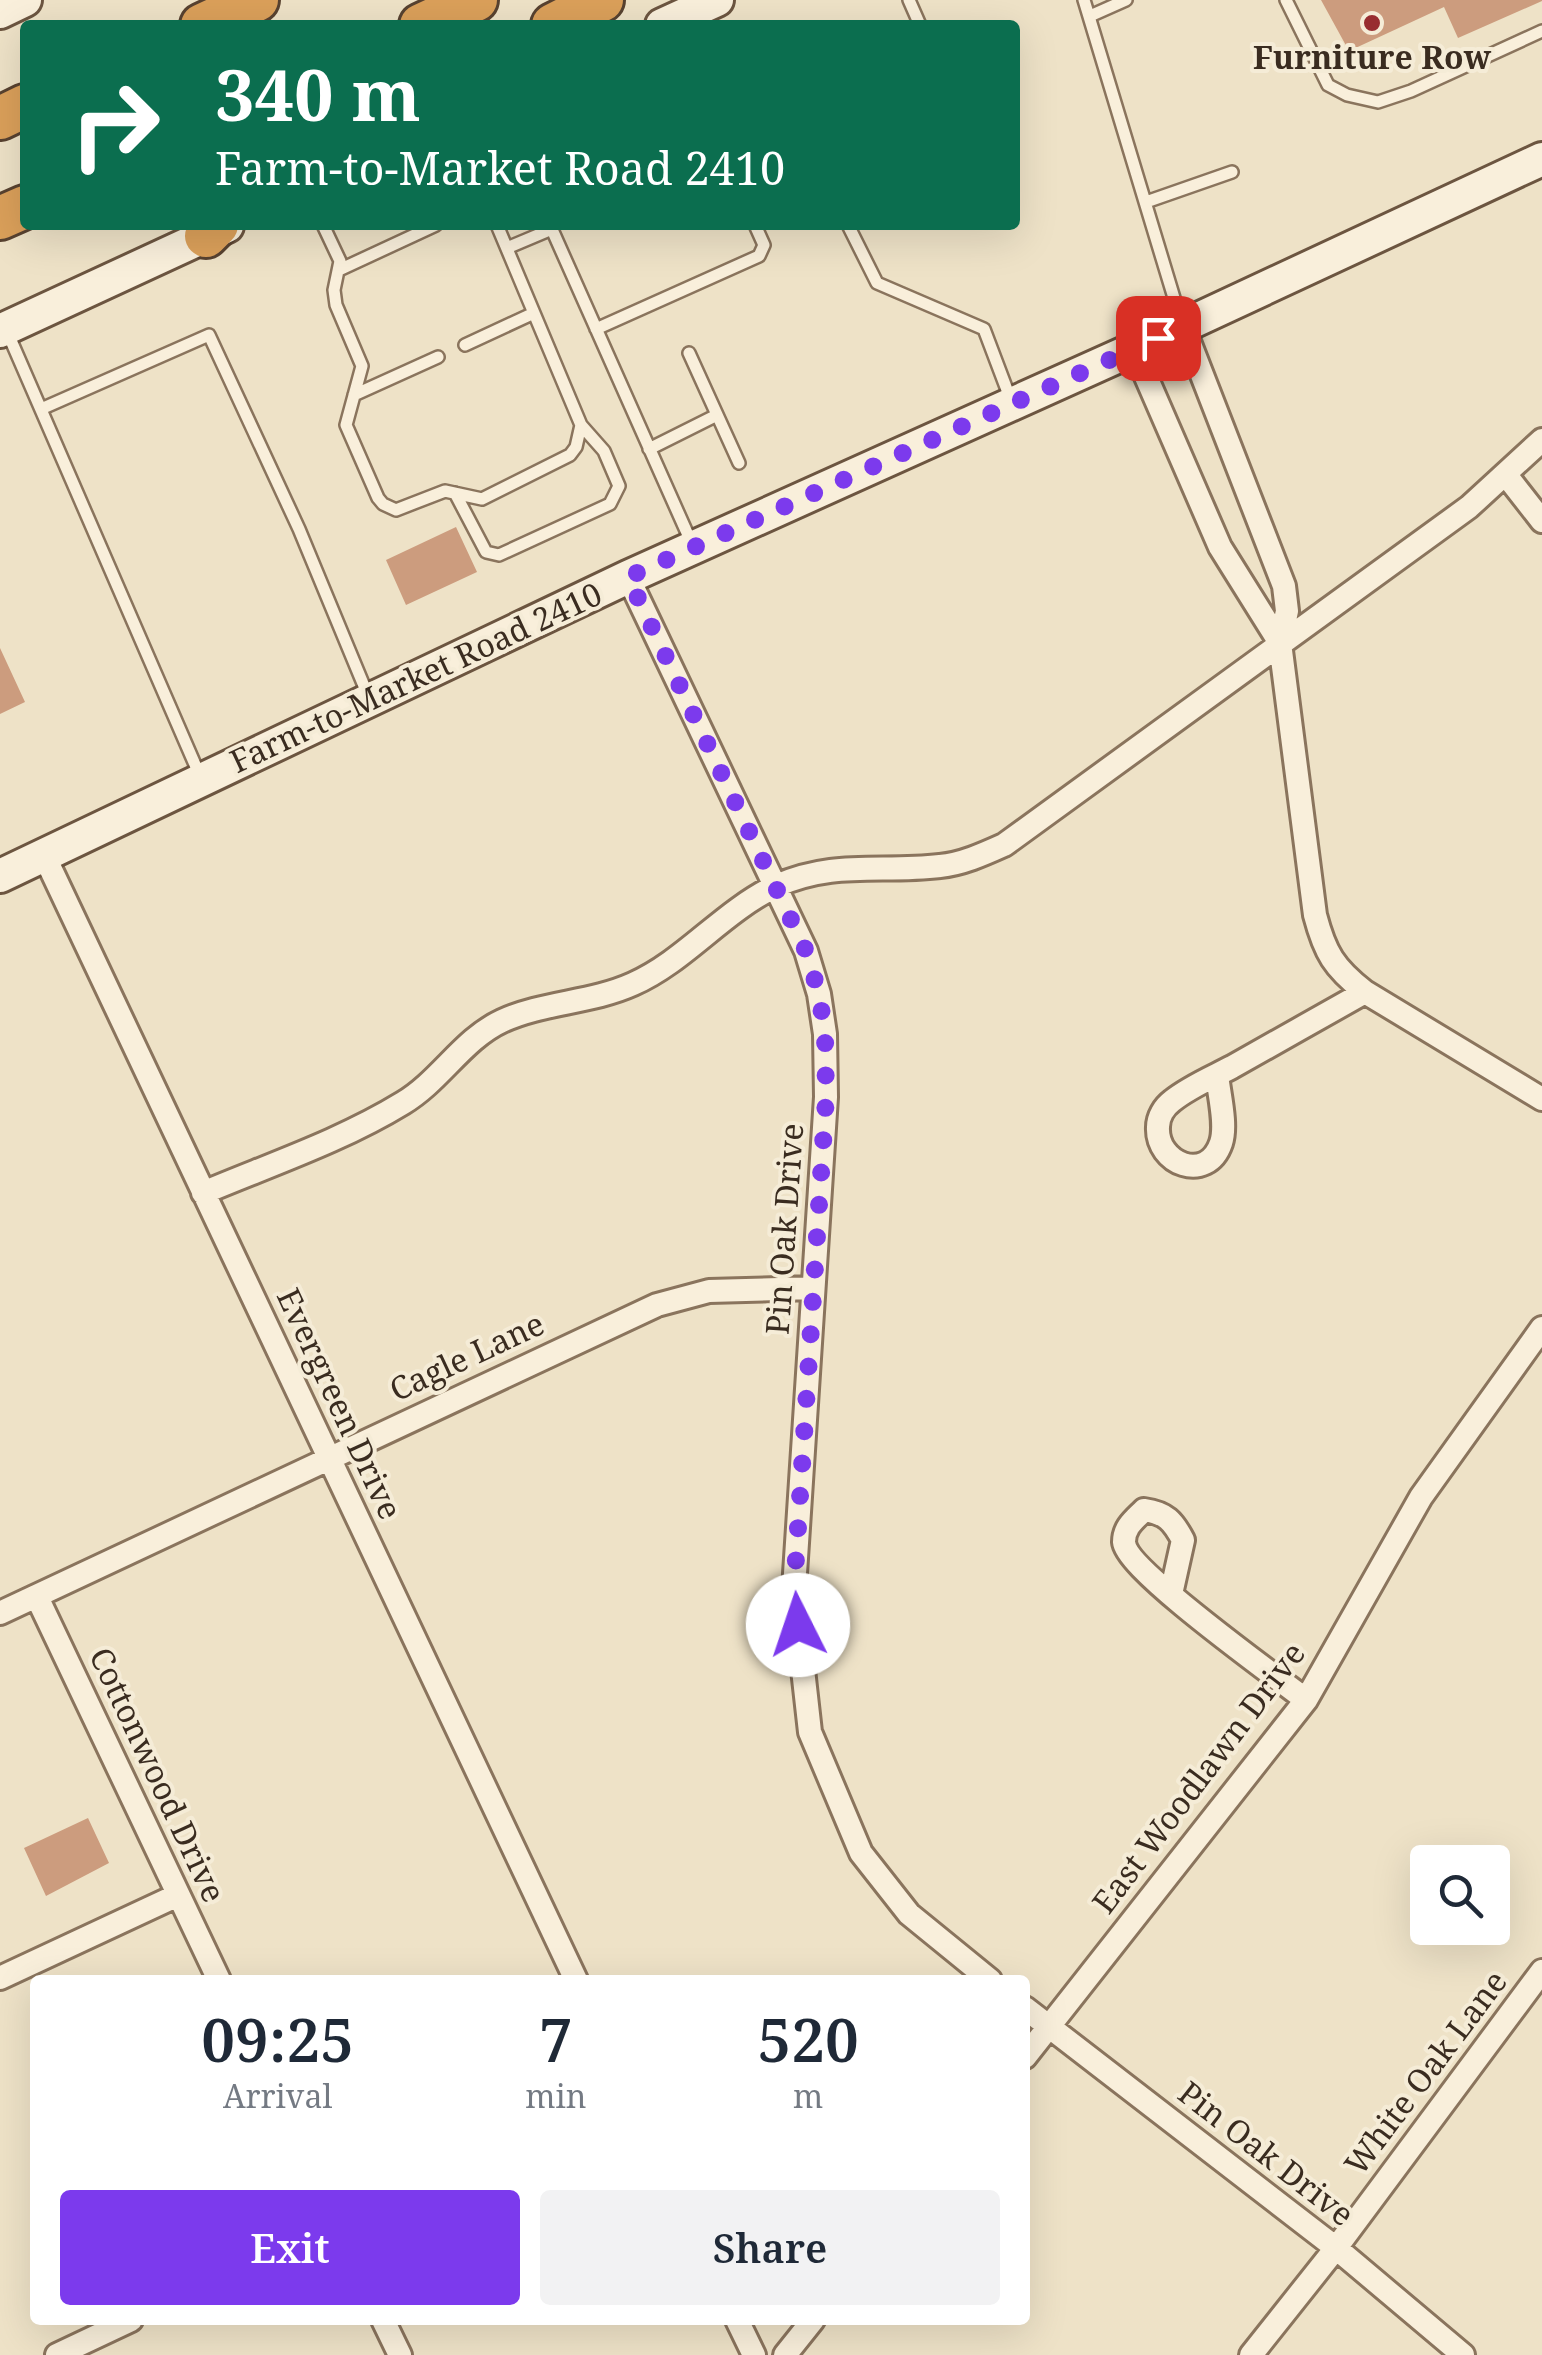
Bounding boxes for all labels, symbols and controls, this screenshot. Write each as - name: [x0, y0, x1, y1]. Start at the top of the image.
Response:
- marker: Furniture Row: [1361, 12, 1383, 34]
- place label: Furniture Row: [1253, 35, 1492, 78]
- text: 340 m: [215, 46, 421, 142]
- icon: right: [50, 60, 180, 190]
- text: Farm-to-Market Road 2410: [215, 137, 785, 198]
- pin: [1116, 296, 1201, 381]
- icon: arrive: [1131, 311, 1186, 366]
- street label: Farm-to-Market Road 2410: [223, 571, 608, 782]
- street label: Pin Oak Drive: [755, 1122, 812, 1336]
- street label: Evergreen Drive: [268, 1281, 413, 1526]
- street label: Cagle Lane: [382, 1301, 551, 1410]
- position arrow: [746, 1573, 850, 1677]
- street label: East Woodlawn Drive: [1082, 1633, 1314, 1921]
- street label: Cottonwood Drive: [80, 1640, 236, 1909]
- map controls: [1410, 1845, 1510, 1945]
- button: search: [1410, 1845, 1510, 1945]
- street label: White Oak Lane: [1334, 1961, 1516, 2183]
- text: 09:25: [201, 1998, 354, 2080]
- text: 7: [539, 1998, 573, 2080]
- text: 520: [758, 1998, 859, 2080]
- street label: Pin Oak Drive: [1170, 2071, 1364, 2235]
- text: Arrival: [223, 2074, 332, 2117]
- text: min: [525, 2074, 586, 2117]
- text: m: [793, 2074, 823, 2117]
- button: Exit: [60, 2190, 520, 2305]
- button: Share: [540, 2190, 1000, 2305]

